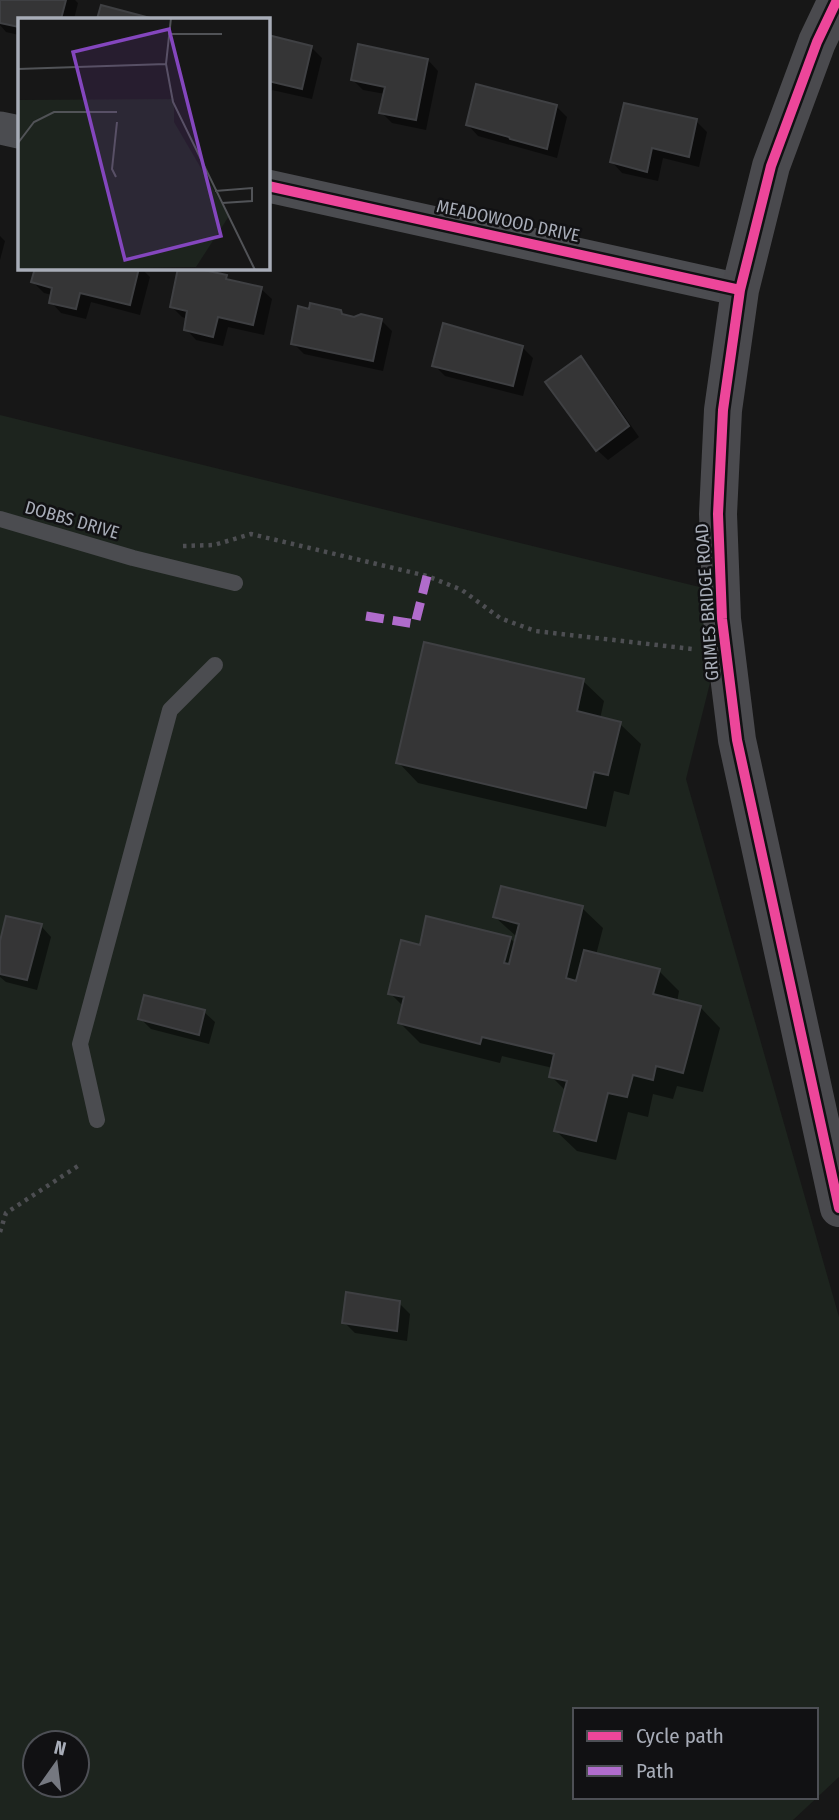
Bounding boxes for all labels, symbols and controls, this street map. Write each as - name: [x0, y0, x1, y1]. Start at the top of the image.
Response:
- inset map: [18, 18, 270, 270]
- street label: MEADOWOOD DRIVE: [434, 195, 582, 247]
- street label: DOBBS DRIVE: [22, 496, 122, 544]
- street label: GRIMES BRIDGE ROAD: [691, 523, 723, 681]
- legend: [573, 1708, 818, 1799]
- text: Cycle path: [636, 1723, 724, 1749]
- north arrow: [21, 1729, 91, 1799]
- text: N: [52, 1735, 68, 1761]
- text: Path: [636, 1758, 674, 1784]

